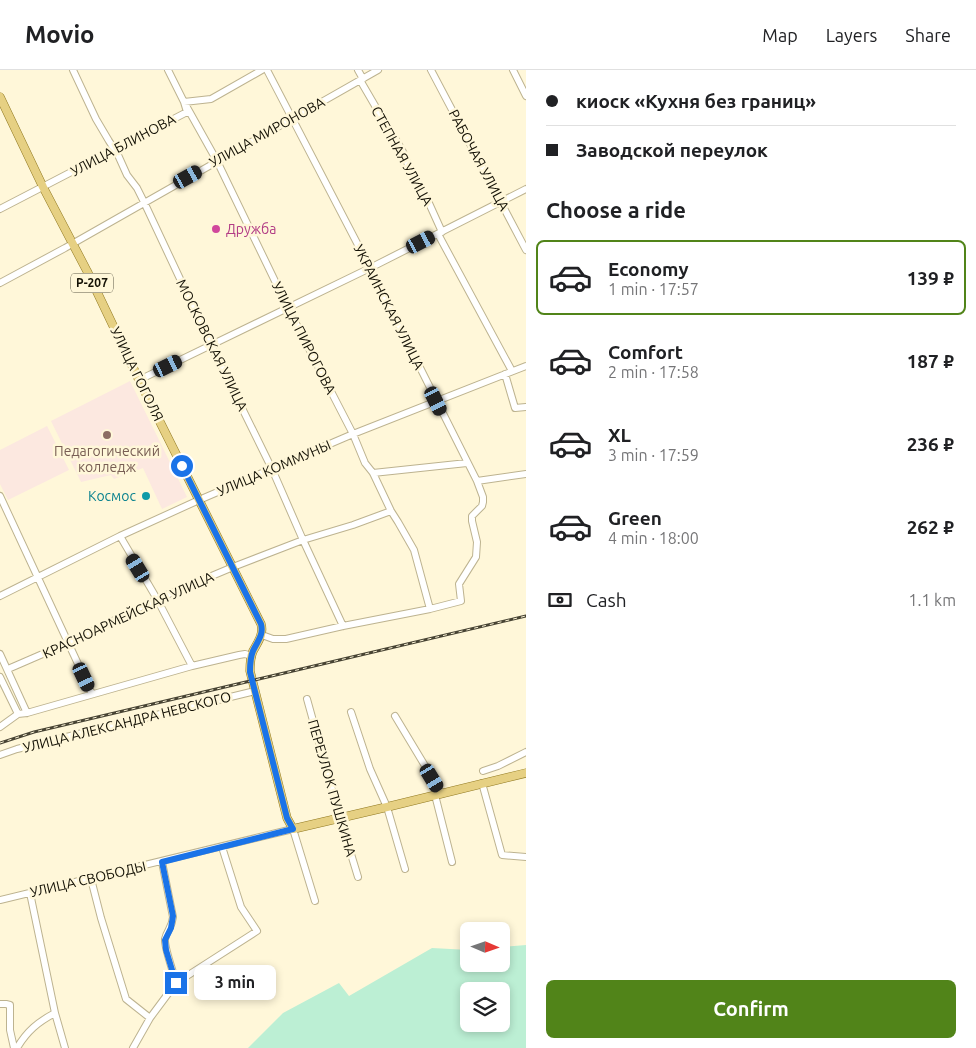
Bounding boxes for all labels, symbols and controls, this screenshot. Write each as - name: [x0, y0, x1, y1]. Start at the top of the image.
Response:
- text: Movio: [25, 21, 95, 48]
- text: Map: [762, 25, 798, 45]
- text: Layers: [826, 25, 877, 45]
- text: Share: [905, 25, 951, 45]
- text: киоск «Кухня без границ»: [576, 90, 816, 112]
- street label: УЛИЦА МИРОНОВА: [207, 94, 327, 170]
- street label: СТЕПНАЯ УЛИЦА: [368, 103, 436, 209]
- street label: РАБОЧАЯ УЛИЦА: [446, 107, 512, 213]
- street label: УЛИЦА БЛИНОВА: [68, 111, 178, 179]
- text: Заводской переулок: [576, 139, 768, 161]
- car: [171, 163, 204, 191]
- text: Choose a ride: [546, 197, 686, 222]
- place label: Дружба: [226, 221, 276, 237]
- marker: Дружба: [210, 223, 222, 235]
- car: [404, 229, 437, 255]
- street label: УКРАИНСКАЯ УЛИЦА: [351, 242, 427, 372]
- icon: car: [548, 255, 593, 300]
- text: Economy: [608, 258, 689, 280]
- text: 139 ₽: [907, 267, 954, 289]
- road number: Р-207: [71, 274, 113, 292]
- street label: МОСКОВСКАЯ УЛИЦА: [173, 277, 251, 413]
- street label: УЛИЦА ПИРОГОВА: [269, 279, 339, 397]
- text: 1 min · 17:57: [608, 280, 699, 298]
- street label: УЛИЦА ГОГОЛЯ: [107, 324, 167, 424]
- icon: car: [548, 338, 593, 383]
- text: Comfort: [608, 341, 683, 363]
- text: 187 ₽: [907, 350, 954, 372]
- car: [151, 353, 184, 379]
- text: 2 min · 17:58: [608, 363, 699, 381]
- car: [422, 384, 449, 418]
- icon: car: [548, 421, 593, 466]
- text: XL: [608, 424, 631, 446]
- marker: Педагогический колледж: [101, 429, 113, 441]
- text: 236 ₽: [907, 433, 954, 455]
- street label: УЛИЦА КОММУНЫ: [215, 437, 333, 499]
- place label: Педагогический колледж: [54, 443, 160, 475]
- text: 3 min · 17:59: [608, 446, 699, 464]
- route start: [171, 455, 193, 477]
- place label: Космос: [88, 488, 136, 504]
- marker: Космос: [140, 490, 152, 502]
- icon: car: [548, 504, 593, 549]
- text: Green: [608, 507, 662, 529]
- text: 262 ₽: [907, 516, 954, 538]
- text: 4 min · 18:00: [608, 529, 699, 547]
- car: [123, 551, 152, 585]
- street label: КРАСНОАРМЕЙСКАЯ УЛИЦА: [40, 567, 216, 662]
- icon: cash: [546, 586, 574, 614]
- text: Cash: [586, 589, 627, 611]
- text: 1.1 km: [908, 591, 956, 609]
- car: [70, 660, 97, 694]
- street label: УЛИЦА АЛЕКСАНДРА НЕВСКОГО: [21, 688, 233, 756]
- street label: ПЕРЕУЛОК ПУШКИНА: [305, 718, 359, 858]
- car: [417, 761, 446, 795]
- street label: УЛИЦА СВОБОДЫ: [28, 858, 148, 900]
- north arrow: [460, 922, 510, 972]
- map controls: [460, 922, 510, 1032]
- callout: 3 min: [194, 966, 276, 1000]
- route end: [165, 972, 187, 994]
- text: 3 min: [215, 973, 255, 991]
- button: Confirm: [546, 980, 956, 1038]
- button: layers: [460, 982, 510, 1032]

